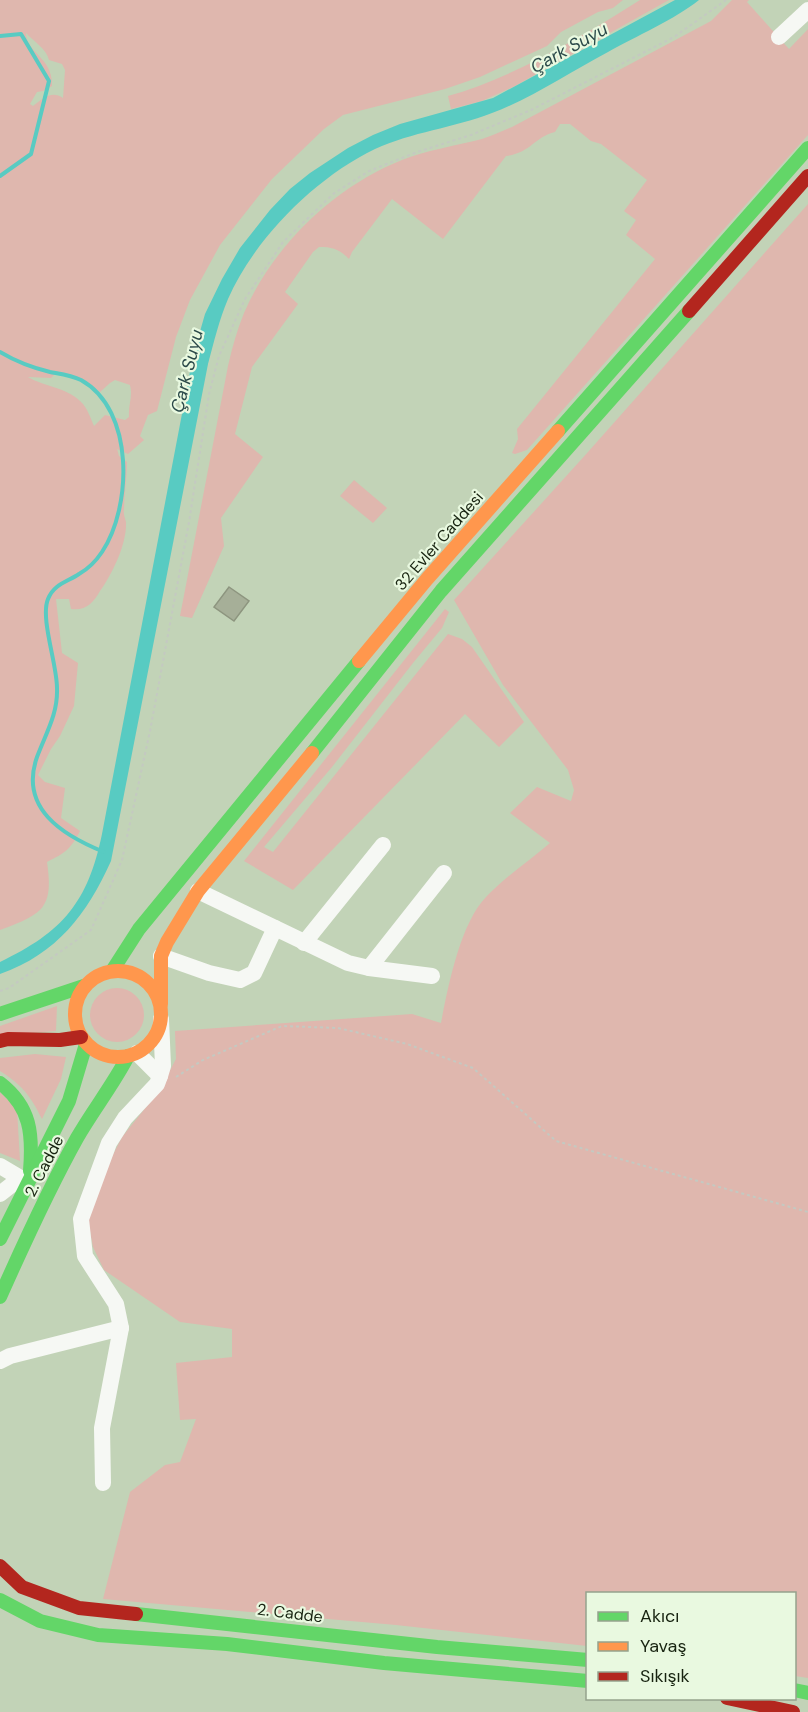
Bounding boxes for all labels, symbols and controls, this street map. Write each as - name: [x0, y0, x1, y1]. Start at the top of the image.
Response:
- water label: Çark Suyu: [526, 17, 612, 79]
- water label: Çark Suyu: [165, 327, 209, 415]
- street label: 32 Evler Caddesi: [390, 487, 488, 595]
- street label: 2. Cadde: [20, 1132, 68, 1200]
- legend: [586, 1592, 796, 1700]
- street label: 2. Cadde: [256, 1599, 324, 1627]
- text: Akıcı: [640, 1604, 679, 1628]
- text: Yavaş: [640, 1634, 686, 1658]
- text: Sıkışık: [640, 1664, 690, 1688]

